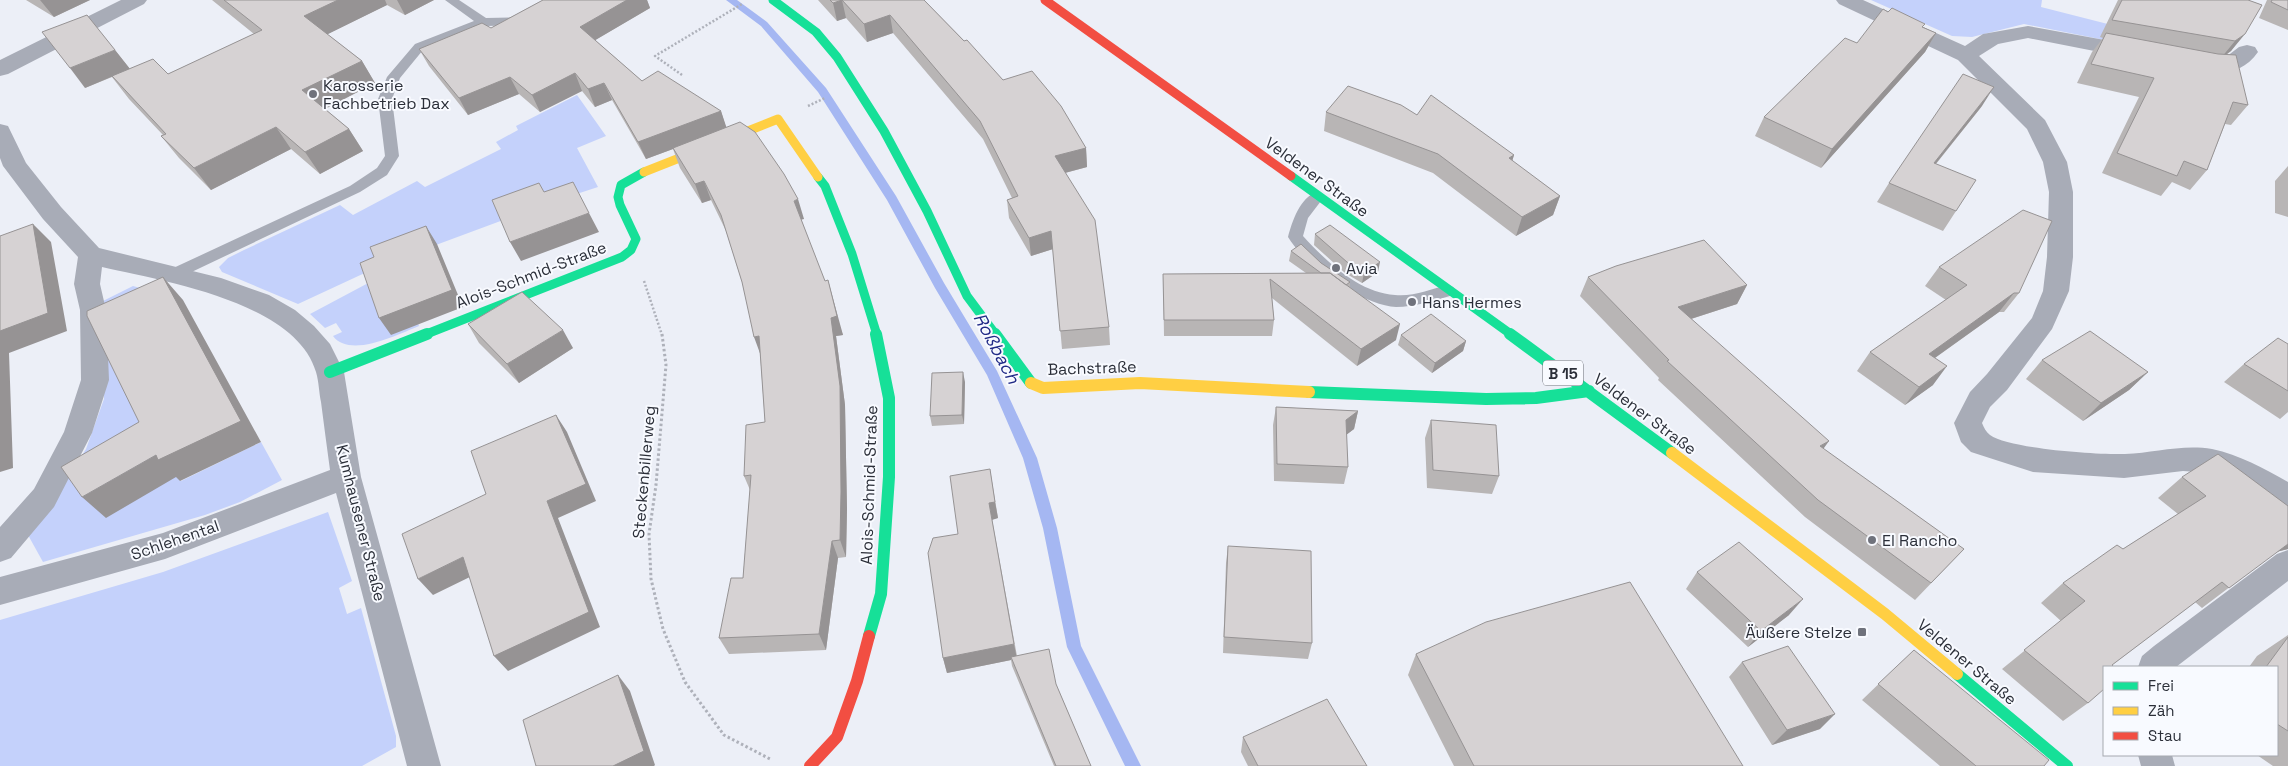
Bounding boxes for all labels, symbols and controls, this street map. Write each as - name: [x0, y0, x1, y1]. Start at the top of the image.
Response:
- place label: Karosserie Fachbetrieb Dax: [323, 75, 450, 114]
- marker: Karosserie Fachbetrieb Dax: [307, 88, 319, 100]
- street label: Veldener Straße: [1261, 132, 1373, 222]
- street label: Alois-Schmid-Straße: [453, 237, 609, 313]
- place label: Avia: [1346, 258, 1378, 279]
- marker: Avia: [1330, 262, 1342, 274]
- place label: Hans Hermes: [1422, 292, 1522, 313]
- marker: Hans Hermes: [1406, 296, 1418, 308]
- water label: Roßbach: [969, 308, 1026, 388]
- street label: Bachstraße: [1047, 356, 1137, 380]
- road number: B 15: [1543, 360, 1583, 386]
- street label: Veldener Straße: [1589, 368, 1701, 460]
- street label: Steckenbillerweg: [628, 405, 660, 539]
- street label: Alois-Schmid-Straße: [856, 405, 882, 565]
- street label: Kumhausener Straße: [331, 442, 391, 604]
- street label: Schlehental: [128, 515, 222, 565]
- place label: El Rancho: [1882, 530, 1957, 551]
- marker: El Rancho: [1866, 534, 1878, 546]
- street label: Veldener Straße: [1913, 614, 2021, 710]
- place label: Äußere Stelze: [1746, 622, 1852, 643]
- marker: Äußere Stelze: [1856, 626, 1868, 638]
- legend: [2103, 666, 2278, 756]
- text: Frei: [2148, 676, 2174, 695]
- text: Zäh: [2148, 701, 2174, 720]
- text: Stau: [2148, 726, 2182, 745]

